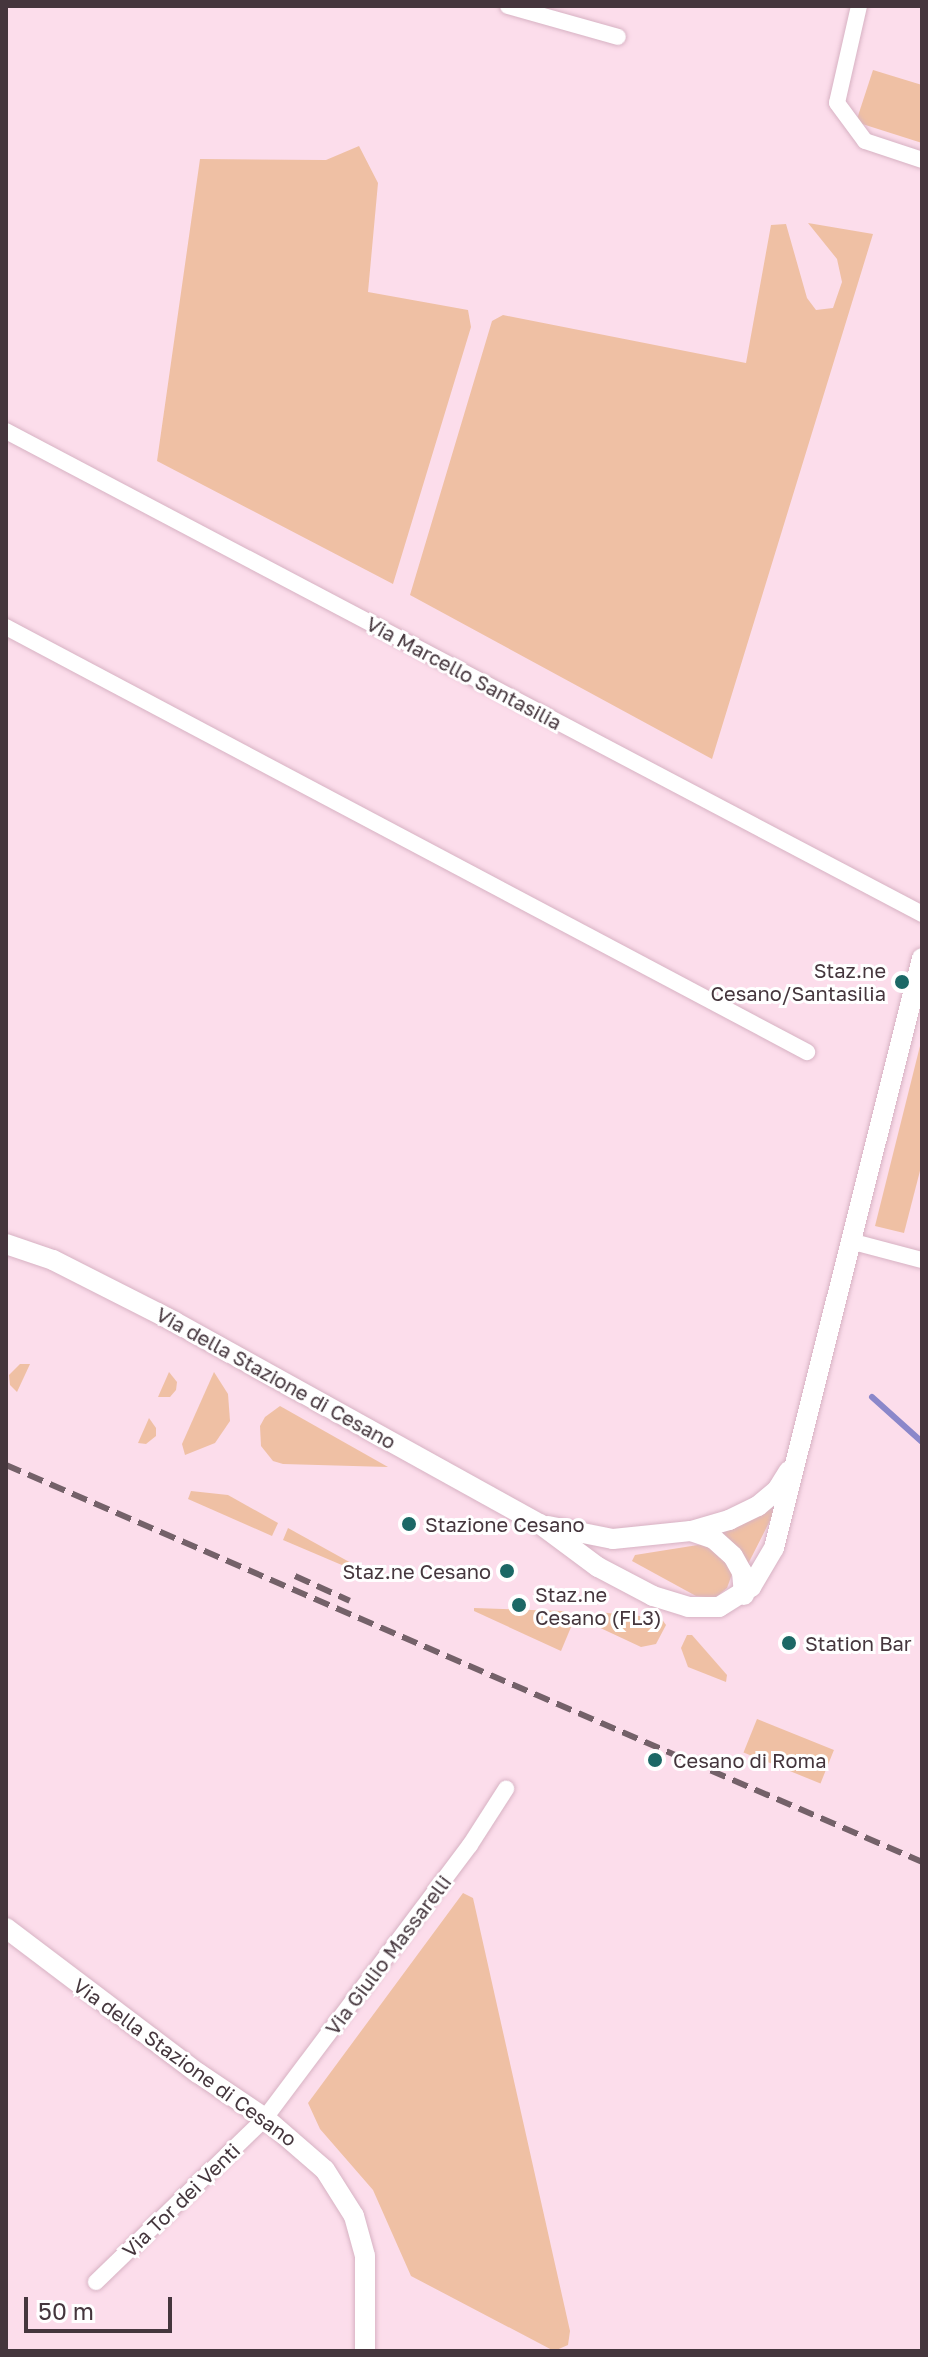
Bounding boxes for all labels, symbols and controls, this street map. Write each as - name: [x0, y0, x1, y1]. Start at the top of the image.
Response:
- street label: Via Marcello Santasilia: [362, 611, 566, 735]
- place label: Staz.ne Cesano/Santasilia: [710, 958, 886, 1005]
- marker: Staz.ne Cesano/Santasilia: [893, 973, 911, 991]
- street label: Via della Stazione di Cesano: [152, 1302, 400, 1454]
- place label: Stazione Cesano: [425, 1512, 585, 1536]
- marker: Stazione Cesano: [400, 1515, 418, 1533]
- place label: Staz.ne Cesano: [342, 1559, 491, 1583]
- marker: Staz.ne Cesano: [498, 1562, 516, 1580]
- place label: Staz.ne Cesano (FL3): [535, 1582, 662, 1629]
- marker: Staz.ne Cesano (FL3): [510, 1596, 528, 1614]
- place label: Station Bar: [805, 1631, 912, 1655]
- marker: Station Bar: [780, 1634, 798, 1652]
- place label: Cesano di Roma: [673, 1748, 826, 1772]
- marker: Cesano di Roma: [644, 1749, 666, 1771]
- street label: Via Giulio Massarelli: [320, 1870, 456, 2040]
- street label: Via della Stazione di Cesano: [69, 1973, 301, 2151]
- street label: Via Tor dei Venti: [117, 2138, 245, 2262]
- scale bar: [28, 2281, 176, 2331]
- text: 50 m: [38, 2296, 94, 2325]

